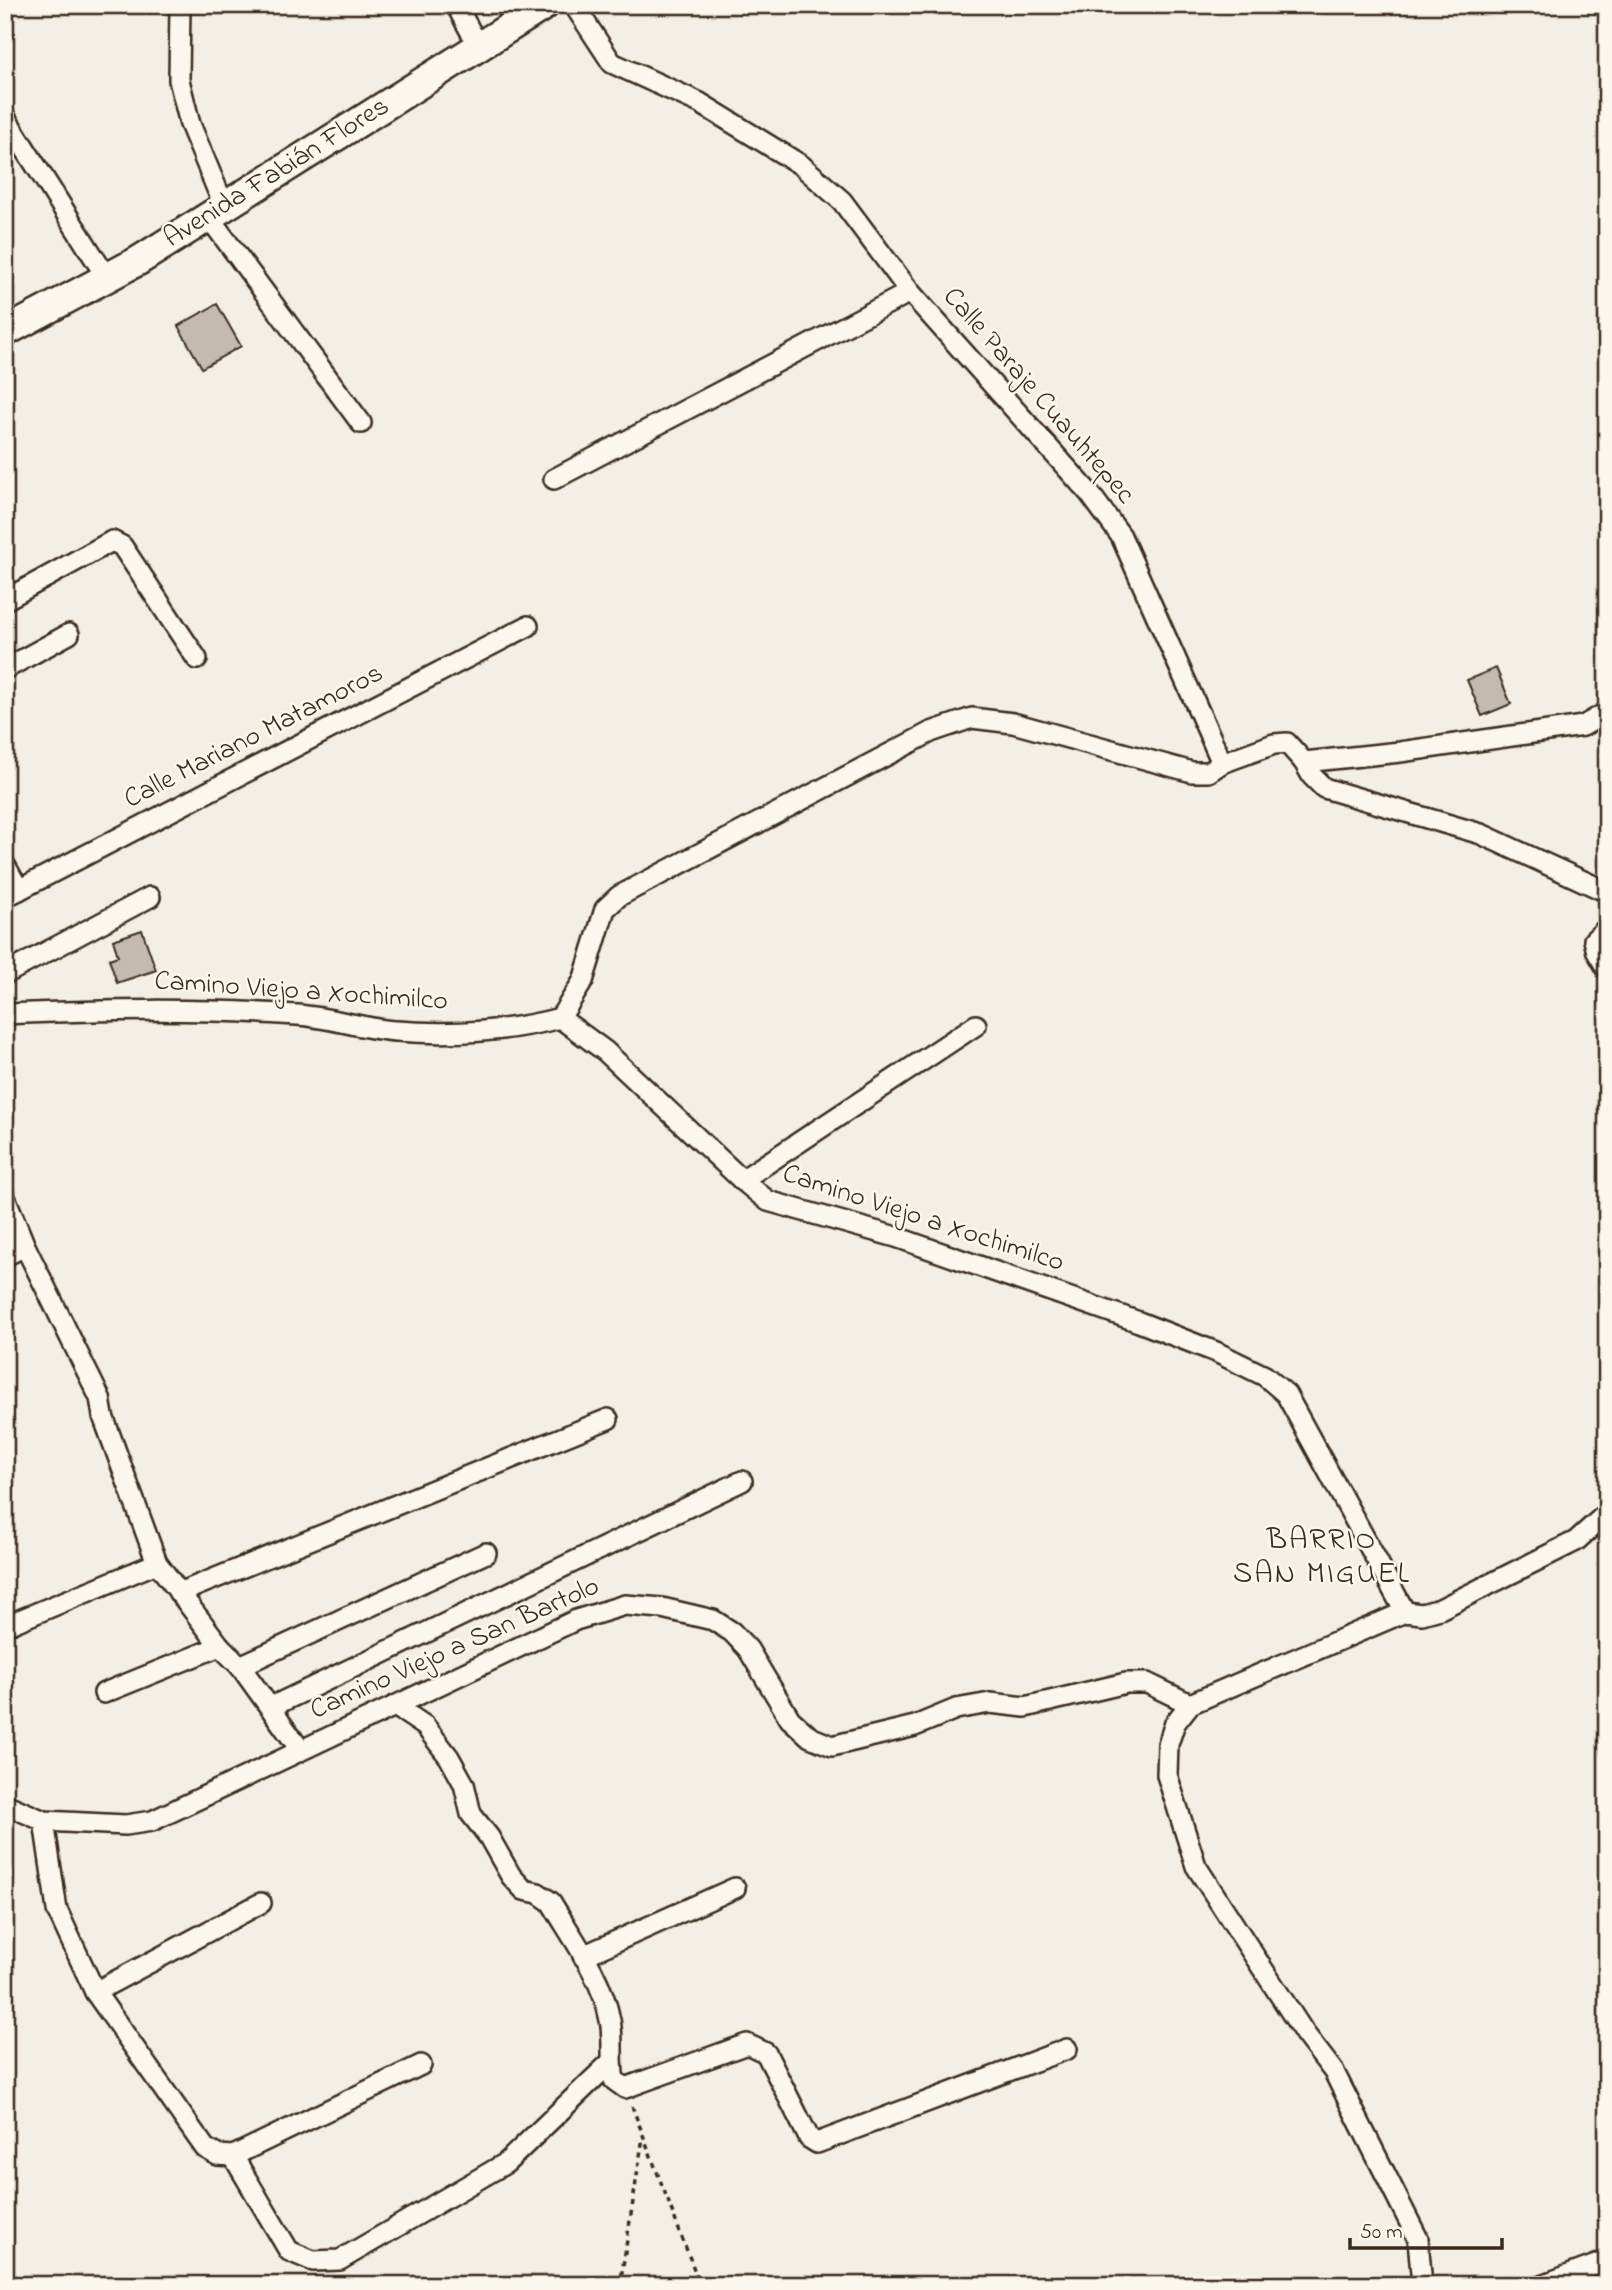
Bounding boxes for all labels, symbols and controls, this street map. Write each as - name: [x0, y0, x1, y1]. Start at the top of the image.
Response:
- street label: Avenida Fabián Flores: [156, 87, 398, 259]
- street label: Calle Paraje Cuauhtepec: [932, 278, 1144, 514]
- street label: Calle Mariano Matamoros: [117, 654, 391, 820]
- street label: Camino Viejo a Xochimilco: [153, 961, 449, 1023]
- street label: Camino Viejo a Xochimilco: [777, 1154, 1069, 1284]
- district label: BARRIO SAN MIGUEL: [1233, 1519, 1411, 1597]
- street label: Camino Viejo a San Bartolo: [304, 1567, 606, 1731]
- scale bar: [1350, 2206, 1502, 2250]
- text: 50 m: [1360, 2218, 1403, 2248]

